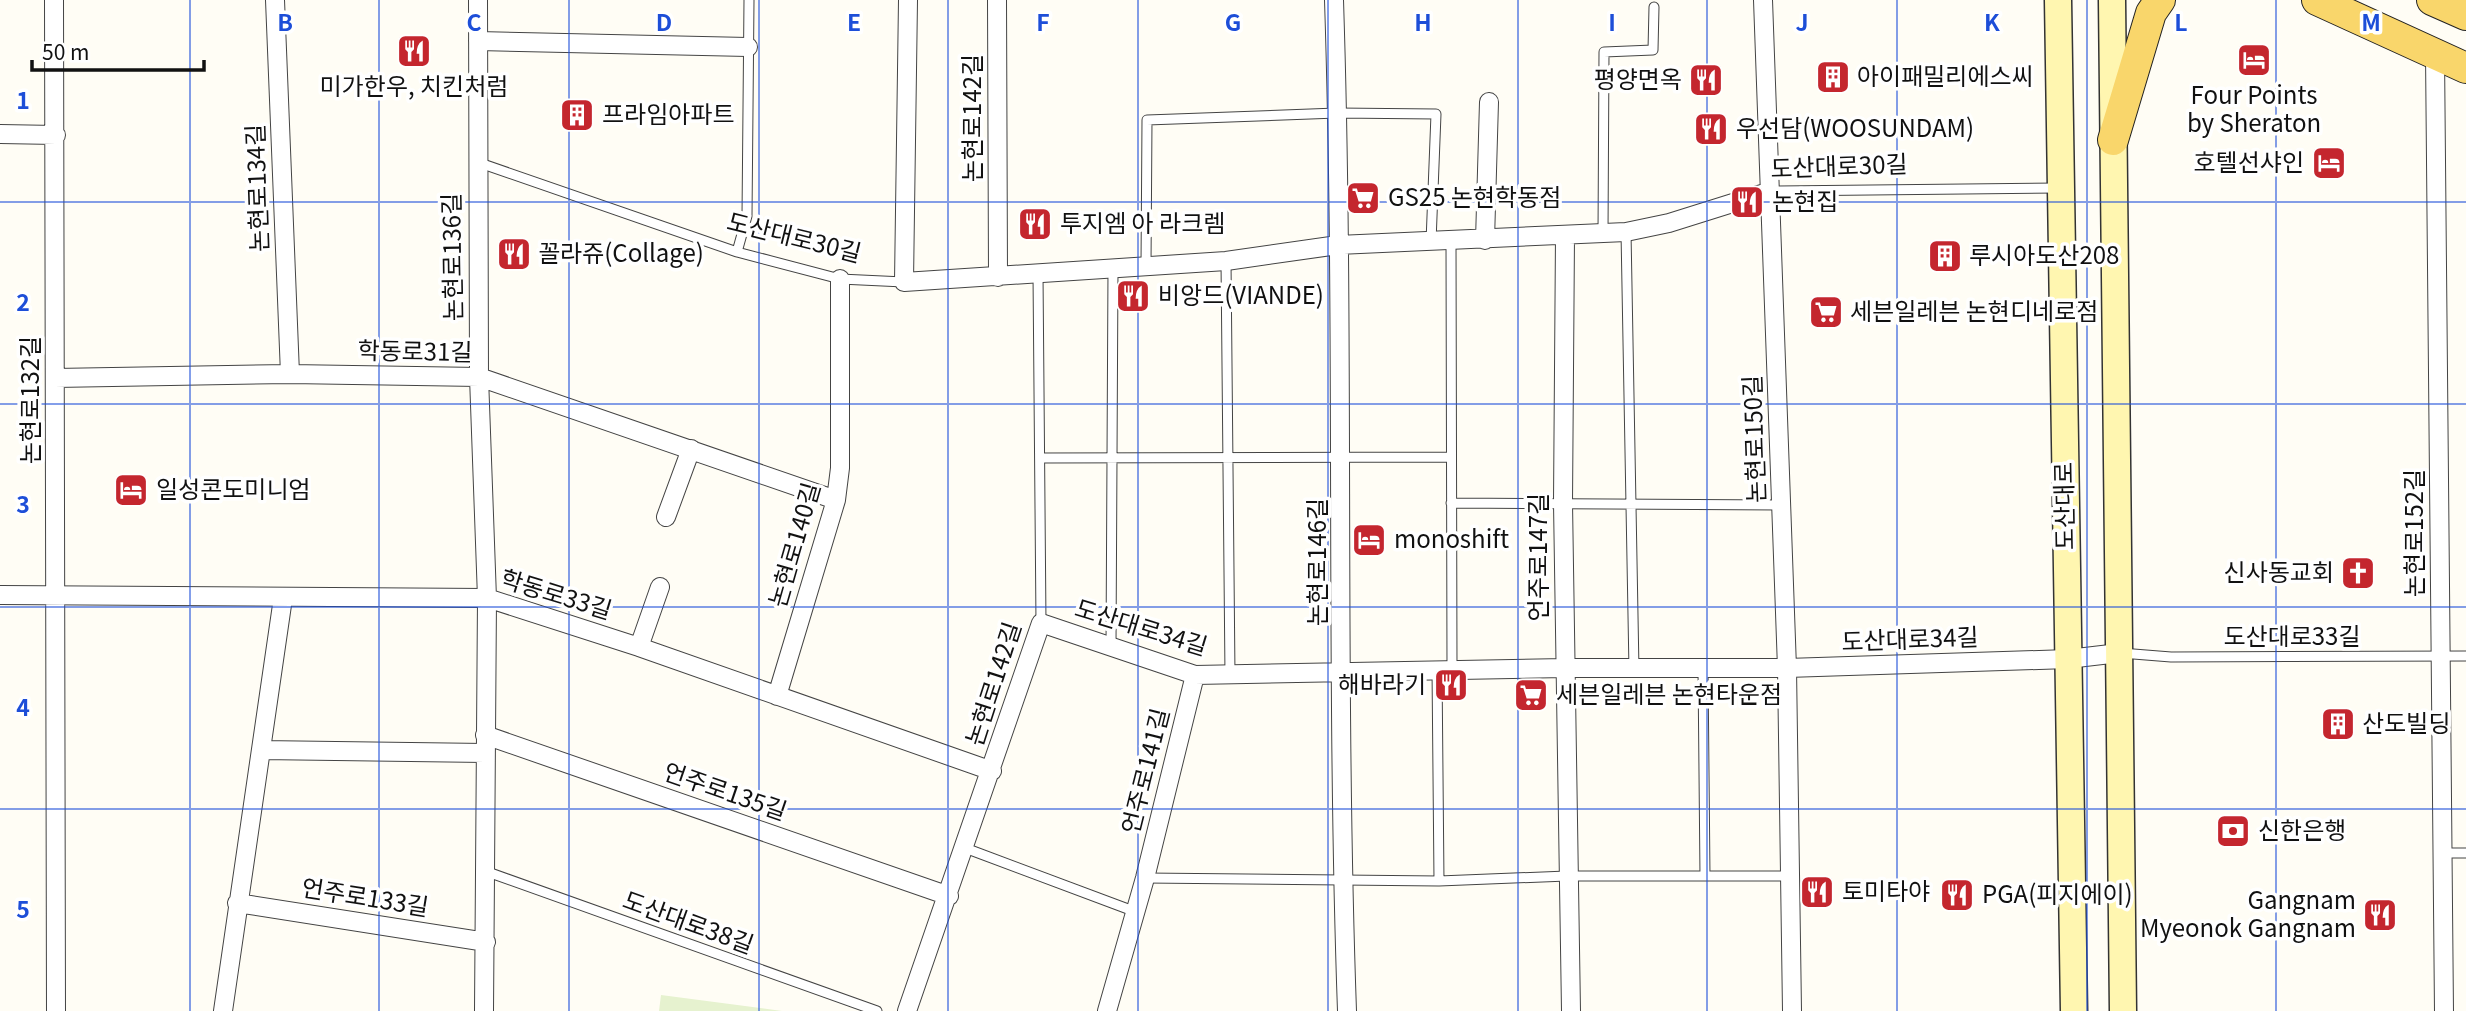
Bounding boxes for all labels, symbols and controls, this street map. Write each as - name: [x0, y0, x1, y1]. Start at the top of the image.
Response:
- text: B: [277, 4, 293, 38]
- text: C: [466, 4, 482, 38]
- text: D: [656, 4, 672, 38]
- text: E: [847, 4, 861, 38]
- text: F: [1036, 4, 1050, 38]
- text: G: [1225, 4, 1241, 38]
- text: H: [1414, 4, 1432, 38]
- text: I: [1608, 4, 1616, 38]
- text: J: [1795, 4, 1809, 38]
- text: K: [1984, 4, 2000, 38]
- text: L: [2174, 4, 2188, 38]
- text: M: [2361, 4, 2381, 38]
- scale bar: [32, 28, 203, 72]
- restaurant icon: 미가한우, 치킨처럼: [395, 32, 433, 70]
- text: 50 m: [42, 36, 89, 66]
- hotel icon: Four Points by Sheraton: [2235, 41, 2273, 79]
- street label: 논현로142길: [953, 54, 988, 182]
- place label: 아이패밀리에스씨: [1857, 57, 2034, 92]
- building icon: 아이패밀리에스씨: [1814, 58, 1852, 96]
- place label: 평양면옥: [1594, 60, 1682, 95]
- restaurant icon: 평양면옥: [1687, 61, 1725, 99]
- place label: 미가한우, 치킨처럼: [320, 67, 508, 102]
- place label: Four Points by Sheraton: [2187, 76, 2321, 139]
- text: 1: [16, 82, 30, 116]
- place label: 프라임아파트: [602, 95, 734, 130]
- building icon: 프라임아파트: [558, 96, 596, 134]
- place label: 우선담(WOOSUNDAM): [1736, 109, 1974, 144]
- restaurant icon: 우선담(WOOSUNDAM): [1692, 110, 1730, 148]
- street label: 논현로134길: [236, 123, 275, 253]
- place label: 호텔선샤인: [2194, 143, 2304, 178]
- hotel icon: 호텔선샤인: [2310, 144, 2348, 182]
- street label: 도산대로30길: [1770, 145, 1908, 184]
- place label: GS25 논현학동점: [1388, 178, 1561, 213]
- supermarket icon: GS25 논현학동점: [1344, 179, 1382, 217]
- place label: 논현집: [1772, 182, 1838, 217]
- restaurant icon: 논현집: [1728, 183, 1766, 221]
- street label: 논현로136길: [432, 193, 469, 321]
- street label: 도산대로30길: [724, 202, 865, 269]
- place label: 투지엠 아 라크렘: [1060, 204, 1225, 239]
- restaurant icon: 투지엠 아 라크렘: [1016, 205, 1054, 243]
- place label: 꼴라쥬(Collage): [538, 234, 704, 269]
- restaurant icon: 꼴라쥬(Collage): [495, 235, 533, 273]
- place label: 루시아도산208: [1969, 236, 2119, 271]
- building icon: 루시아도산208: [1926, 237, 1964, 275]
- place label: 비앙드(VIANDE): [1158, 276, 1324, 311]
- restaurant icon: 비앙드(VIANDE): [1114, 277, 1152, 315]
- text: 2: [16, 284, 30, 318]
- place label: 세븐일레븐 논현디네로점: [1850, 292, 2098, 327]
- supermarket icon: 세븐일레븐 논현디네로점: [1807, 293, 1845, 331]
- street label: 학동로31길: [357, 331, 473, 368]
- street label: 논현로132길: [11, 336, 46, 464]
- street label: 논현로150길: [1733, 374, 1772, 504]
- street label: 도산대로: [2044, 462, 2081, 551]
- street label: 논현로152길: [2395, 469, 2430, 597]
- place label: 일성콘도미니엄: [156, 470, 311, 505]
- hotel icon: 일성콘도미니엄: [112, 471, 150, 509]
- street label: 논현로140길: [758, 478, 827, 611]
- text: 3: [16, 486, 30, 520]
- street label: 언주로147길: [1519, 493, 1554, 621]
- street label: 논현로146길: [1298, 498, 1333, 626]
- place label: monoshift: [1394, 520, 1509, 555]
- hotel icon: monoshift: [1350, 521, 1388, 559]
- place label: 신사동교회: [2224, 553, 2334, 588]
- church icon: 신사동교회: [2339, 554, 2377, 592]
- street label: 학동로33길: [497, 559, 617, 626]
- street label: 도산대로34길: [1071, 589, 1212, 662]
- street label: 논현로142길: [955, 617, 1028, 750]
- street label: 도산대로33길: [2223, 617, 2361, 652]
- street label: 도산대로34길: [1841, 618, 1979, 657]
- place label: 해바라기: [1338, 665, 1426, 700]
- restaurant icon: 해바라기: [1432, 666, 1470, 704]
- place label: 세븐일레븐 논현타운점: [1556, 675, 1782, 710]
- supermarket icon: 세븐일레븐 논현타운점: [1512, 676, 1550, 714]
- text: 4: [16, 689, 30, 723]
- street label: 언주로141길: [1111, 704, 1176, 837]
- place label: 산도빌딩: [2362, 704, 2450, 739]
- building icon: 산도빌딩: [2319, 705, 2357, 743]
- street label: 언주로135길: [659, 752, 792, 827]
- place label: 신한은행: [2258, 811, 2346, 846]
- bank icon: 신한은행: [2214, 812, 2252, 850]
- street label: 언주로133길: [299, 868, 431, 923]
- place label: 토미타야: [1842, 872, 1930, 907]
- restaurant icon: 토미타야: [1798, 873, 1836, 911]
- place label: PGA(피지에이): [1982, 875, 2133, 910]
- restaurant icon: PGA(피지에이): [1938, 876, 1976, 914]
- street label: 도산대로38길: [618, 881, 759, 961]
- place label: Gangnam Myeonok Gangnam: [2140, 881, 2356, 944]
- text: 5: [16, 891, 30, 925]
- restaurant icon: Gangnam Myeonok Gangnam: [2361, 896, 2399, 934]

